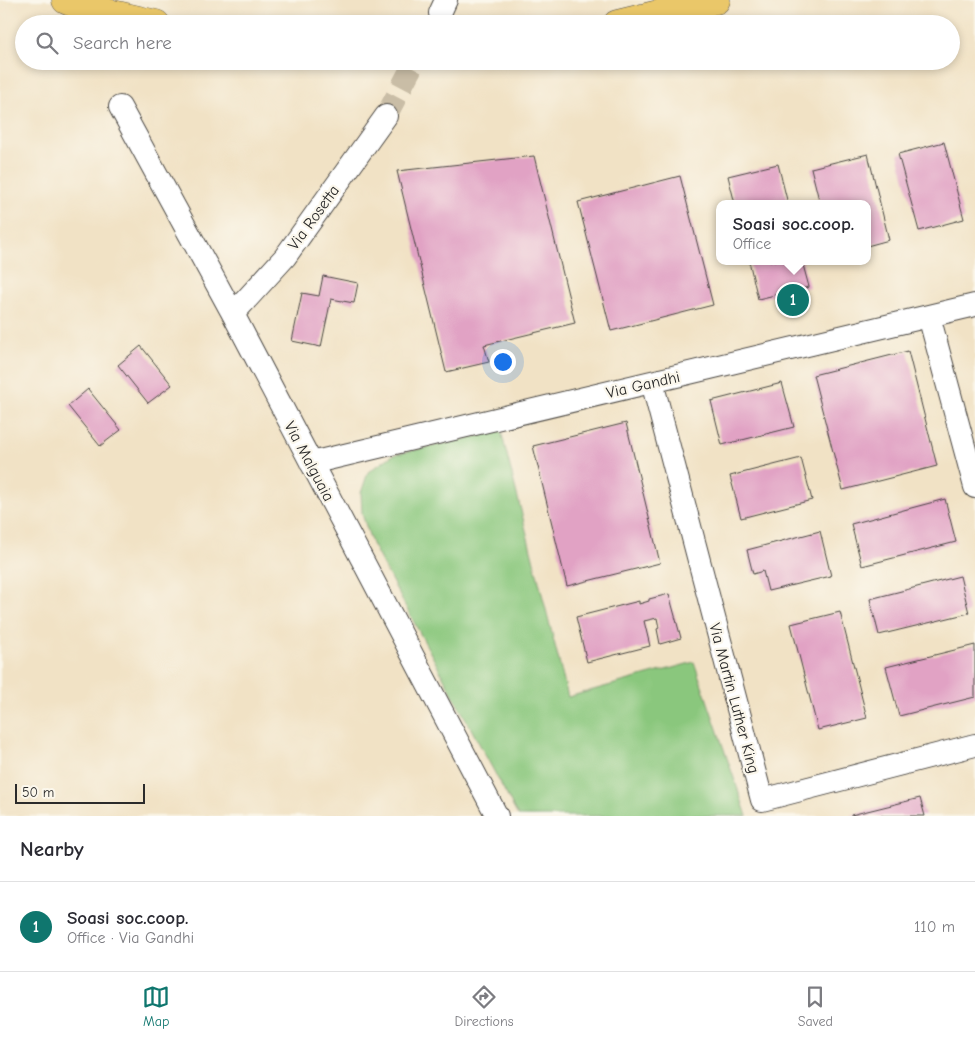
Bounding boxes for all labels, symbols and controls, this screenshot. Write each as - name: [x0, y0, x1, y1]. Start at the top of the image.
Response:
- search box: [15, 15, 960, 70]
- icon: search: [33, 29, 61, 57]
- text: Search here: [73, 32, 172, 54]
- street label: Via Rosetta: [284, 182, 343, 253]
- popup: [716, 200, 871, 265]
- text: Soasi soc.coop.: [733, 213, 854, 235]
- text: Office: [733, 235, 771, 253]
- pin: 1: [777, 281, 809, 319]
- your location: [490, 349, 516, 375]
- street label: Via Gandhi: [605, 368, 682, 402]
- street label: Via Malguaia: [281, 418, 338, 504]
- street label: Via Martin Luther King: [705, 621, 763, 775]
- scale bar: [15, 781, 145, 804]
- text: 50 m: [22, 784, 54, 801]
- text: Nearby: [20, 837, 84, 861]
- text: Soasi soc.coop.: [67, 907, 189, 929]
- text: 1: [33, 918, 39, 936]
- text: 110 m: [914, 918, 955, 936]
- text: Office · Via Gandhi: [67, 929, 194, 947]
- tab: Map: [142, 983, 170, 1030]
- tab: Directions: [454, 983, 514, 1030]
- tab: Saved: [798, 983, 833, 1030]

